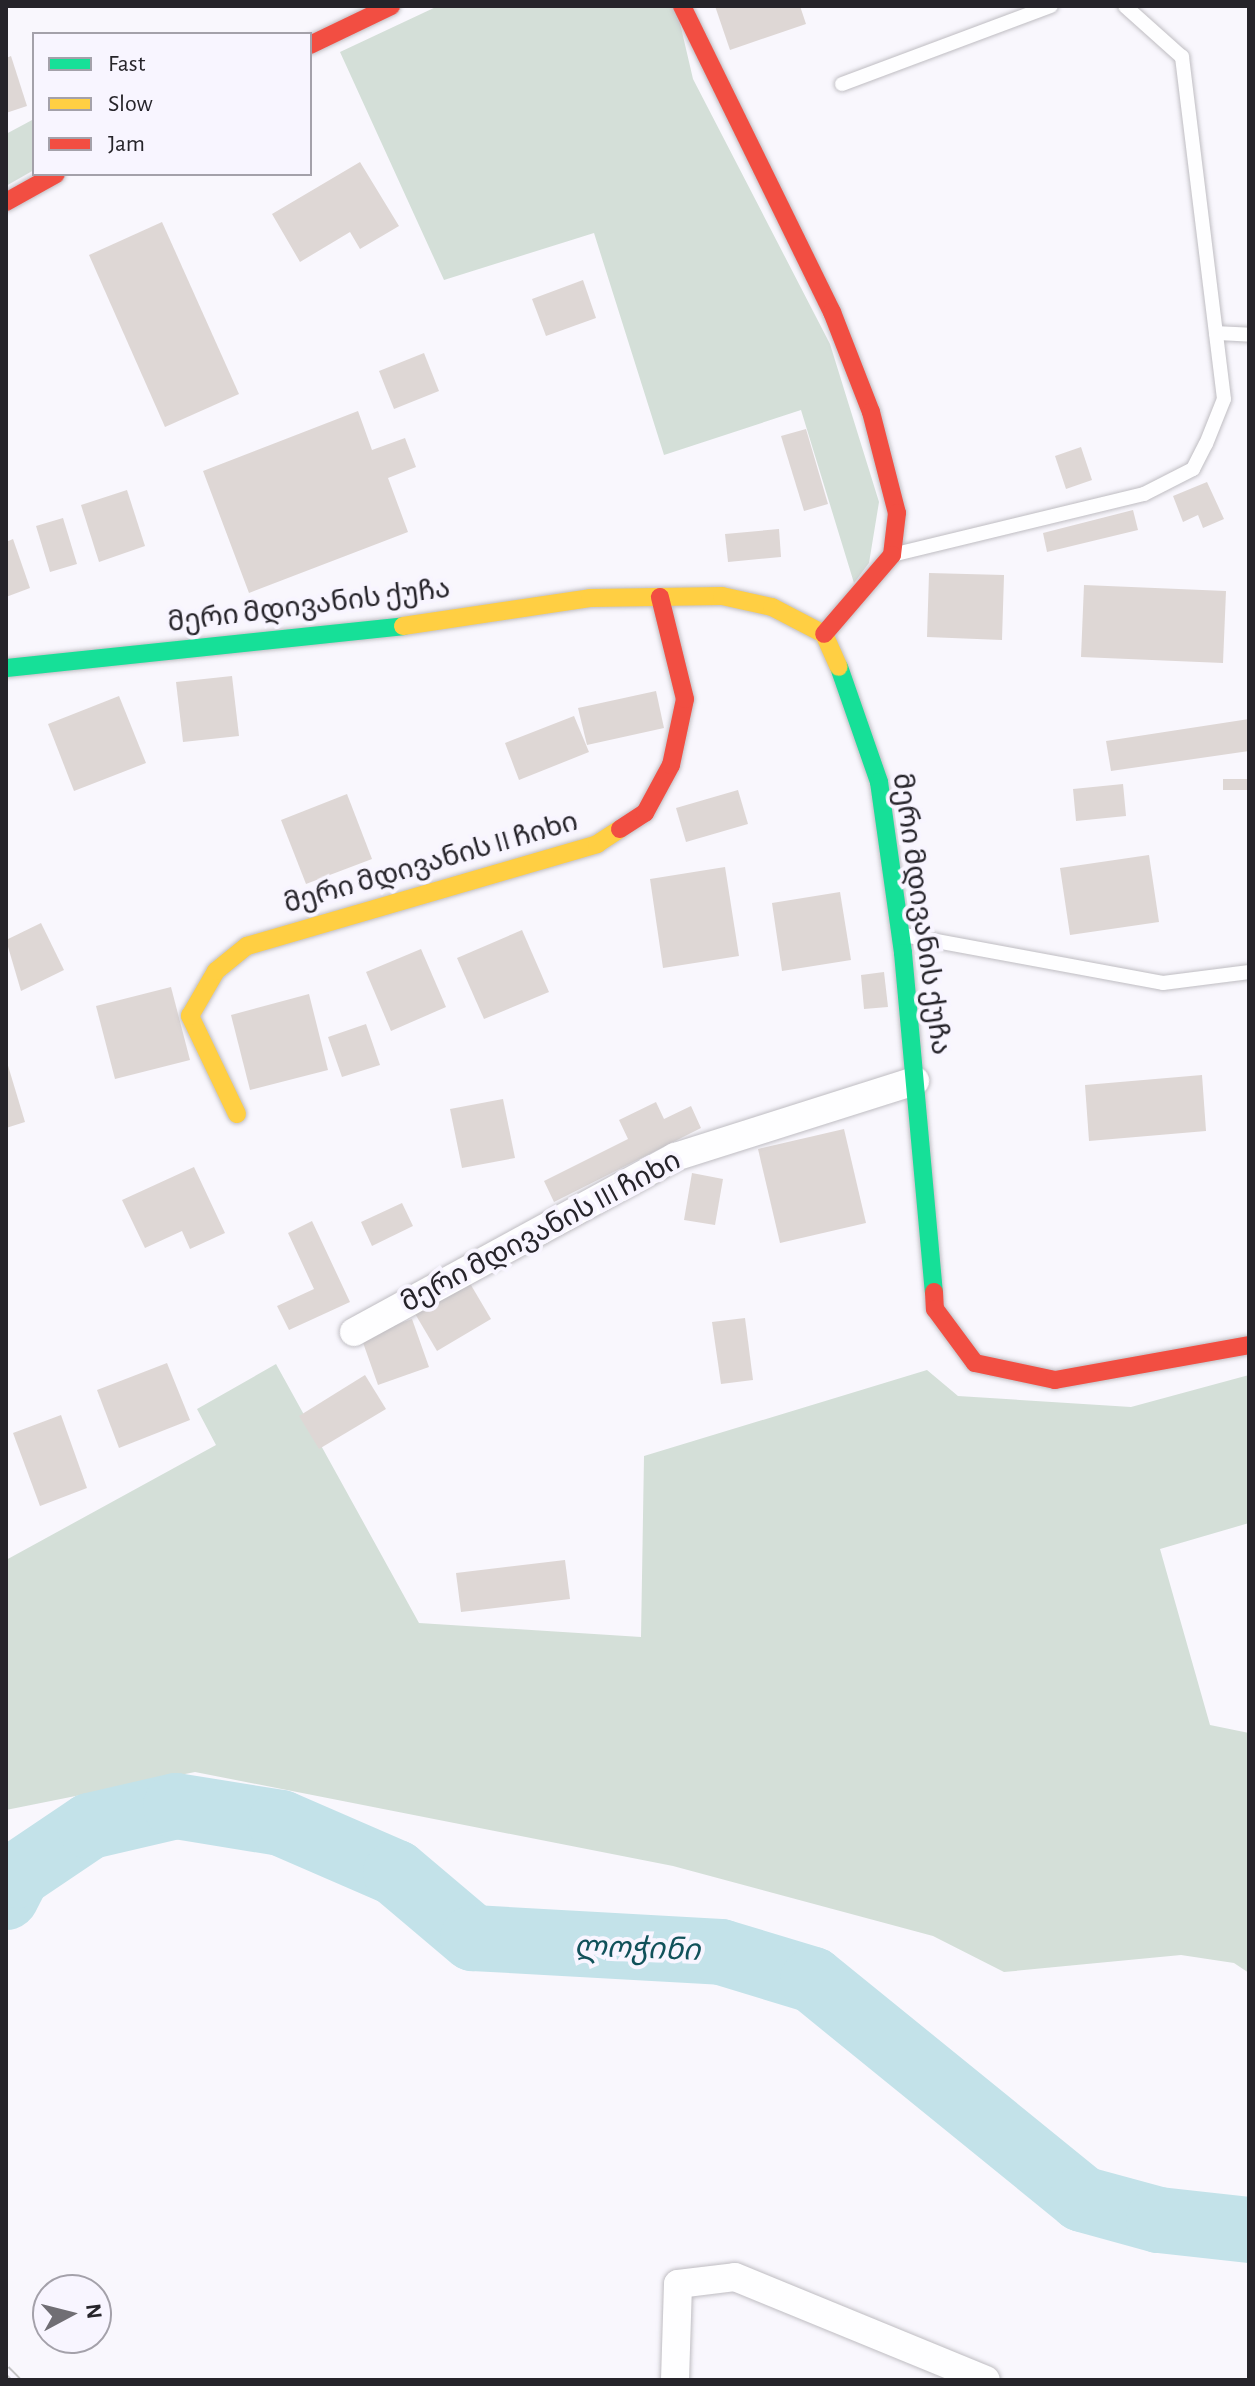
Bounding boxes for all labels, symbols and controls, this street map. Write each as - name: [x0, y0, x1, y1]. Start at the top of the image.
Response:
- legend: [32, 32, 312, 176]
- text: Fast: [108, 52, 145, 76]
- text: Slow: [108, 92, 153, 116]
- text: Jam: [108, 132, 145, 156]
- street label: მერი მდივანის ქუჩა: [166, 572, 452, 640]
- street label: მერი მდივანის ქუჩა: [885, 771, 957, 1057]
- street label: მერი მდივანის II ჩიხი: [280, 805, 582, 921]
- street label: მერი მდივანის III ჩიხი: [395, 1144, 687, 1320]
- water label: ლოჭინი: [573, 1929, 701, 1969]
- north arrow: [32, 2274, 112, 2354]
- text: N: [82, 2302, 106, 2320]

